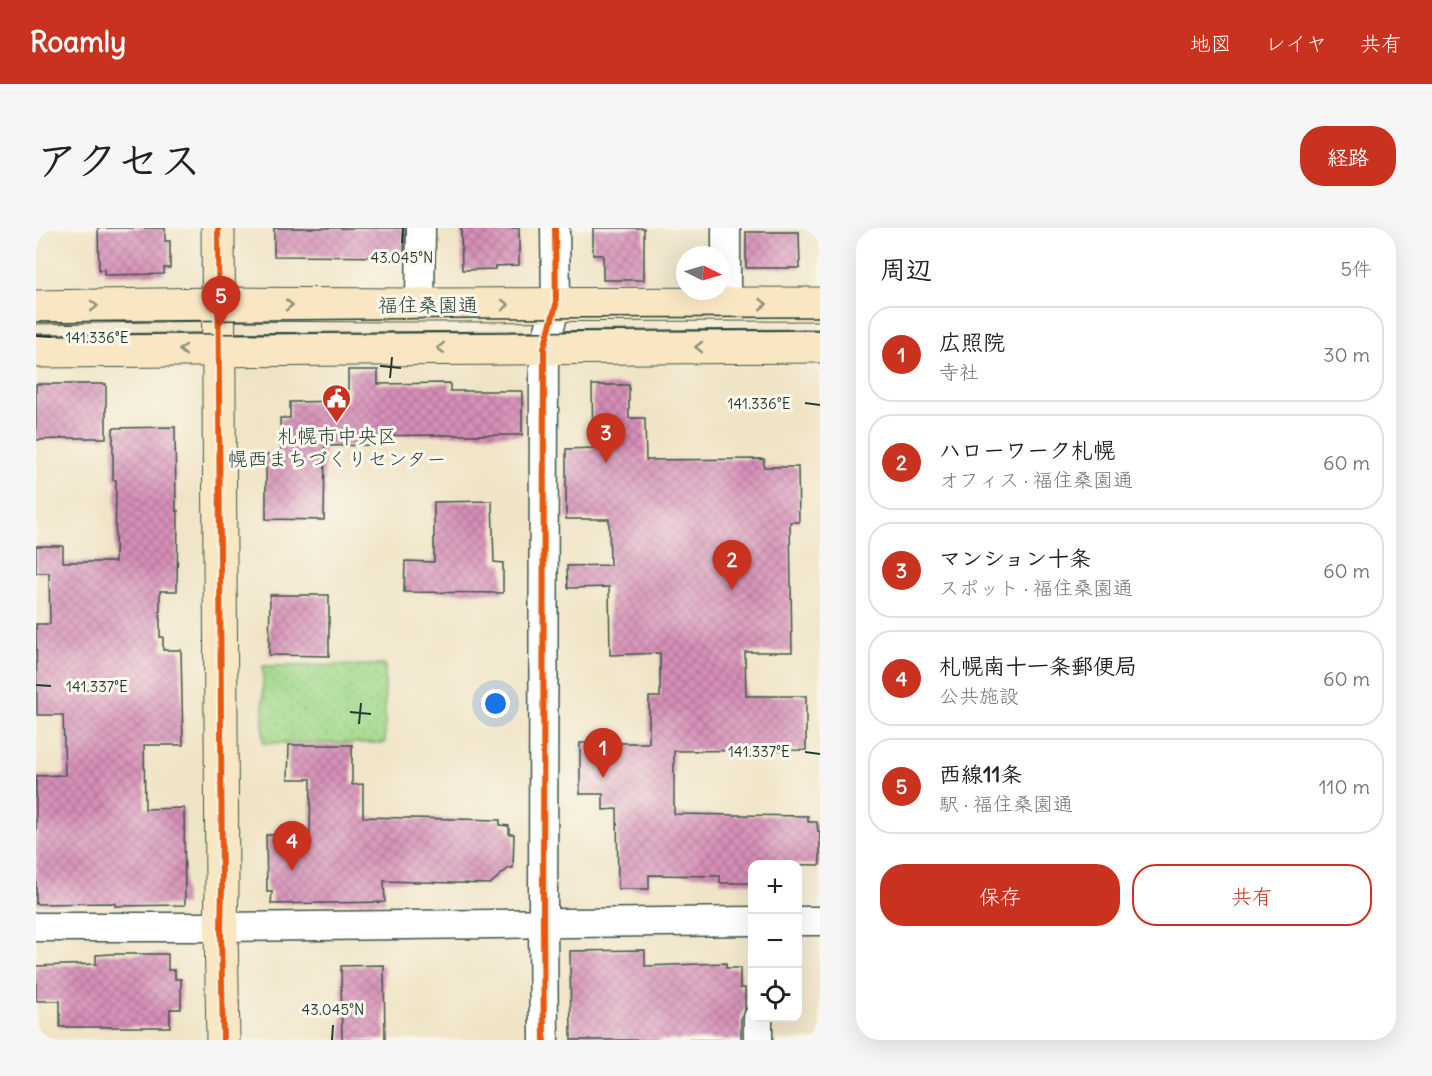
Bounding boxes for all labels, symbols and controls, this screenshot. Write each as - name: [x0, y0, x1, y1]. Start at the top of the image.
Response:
- text: Roamly: [30, 24, 126, 60]
- text: 地図: [1190, 30, 1232, 57]
- text: レイヤ: [1265, 30, 1327, 57]
- text: 共有: [1360, 30, 1402, 57]
- button: 経路: [1300, 126, 1396, 186]
- text: アクセス: [36, 134, 201, 186]
- north arrow: [676, 246, 730, 300]
- text: 43.045°N: [371, 248, 433, 267]
- text: 周辺: [880, 253, 932, 286]
- text: 5件: [1341, 256, 1372, 281]
- pin: 5: [202, 276, 240, 326]
- street label: 福住桑園通: [378, 292, 478, 317]
- one-way arrow: [759, 298, 768, 310]
- one-way arrow: [285, 299, 294, 311]
- one-way arrow: [501, 299, 510, 311]
- one-way arrow: [90, 300, 99, 312]
- text: 141.336°E: [65, 328, 129, 347]
- text: 広照院: [939, 328, 1005, 356]
- one-way arrow: [694, 341, 703, 353]
- one-way arrow: [436, 342, 445, 355]
- text: 1: [898, 342, 905, 367]
- text: 30 m: [1323, 342, 1370, 367]
- one-way arrow: [178, 344, 187, 356]
- text: 寺社: [939, 359, 979, 384]
- public building icon: 札幌市中央区 幌西まちづくりセンター: [321, 382, 353, 424]
- text: 141.336°E: [727, 394, 791, 413]
- pin: 3: [586, 414, 626, 463]
- place label: 札幌市中央区 幌西まちづくりセンター: [227, 423, 447, 471]
- text: ハローワーク札幌: [939, 436, 1115, 464]
- text: 2: [896, 450, 907, 475]
- text: 60 m: [1323, 450, 1370, 475]
- text: オフィス · 福住桑園通: [939, 467, 1133, 492]
- pin: 2: [712, 540, 752, 590]
- text: マンション十条: [939, 544, 1091, 572]
- text: 3: [896, 558, 907, 583]
- text: 60 m: [1323, 558, 1370, 583]
- text: スポット · 福住桑園通: [939, 575, 1133, 600]
- text: 札幌南十一条郵便局: [939, 652, 1137, 680]
- text: 4: [896, 666, 907, 691]
- text: 60 m: [1323, 666, 1370, 691]
- text: 141.337°E: [66, 677, 128, 696]
- text: 公共施設: [939, 683, 1019, 708]
- your location: [481, 689, 510, 718]
- pin: 1: [584, 728, 622, 778]
- text: 141.337°E: [728, 742, 790, 761]
- text: 西線11条: [939, 760, 1022, 788]
- text: 5: [896, 774, 907, 799]
- text: 110 m: [1319, 774, 1370, 799]
- text: 駅 · 福住桑園通: [939, 791, 1073, 816]
- pin: 4: [272, 822, 312, 871]
- map controls: [748, 860, 802, 1022]
- button: +: [748, 860, 802, 914]
- button: 保存: [880, 864, 1120, 926]
- button: 共有: [1132, 864, 1372, 926]
- button: −: [748, 914, 802, 968]
- button: locate: [748, 968, 802, 1022]
- text: 43.045°N: [302, 1000, 364, 1019]

